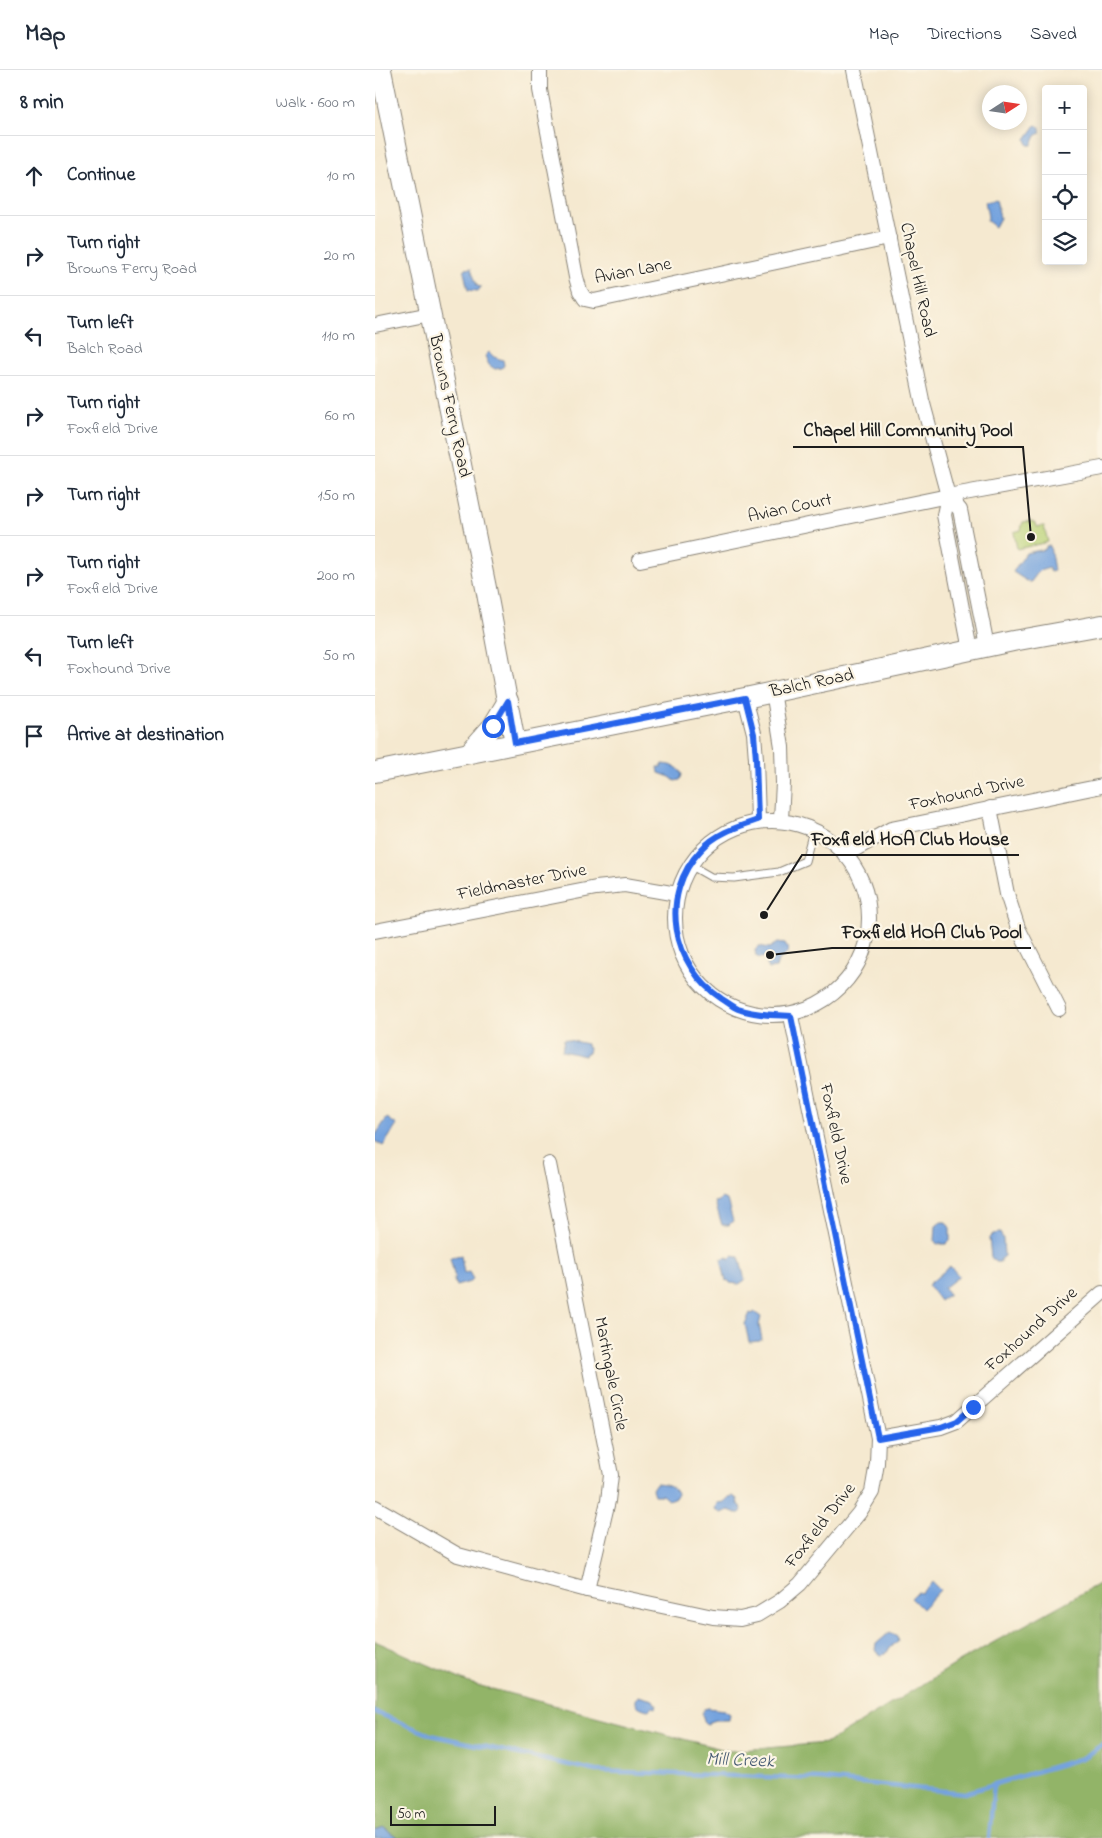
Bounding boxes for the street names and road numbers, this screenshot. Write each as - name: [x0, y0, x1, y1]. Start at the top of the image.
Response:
- street label: Chapel Hill Road: [892, 220, 942, 340]
- street label: Avian Lane: [592, 252, 675, 292]
- street label: Browns Ferry Road: [421, 331, 477, 480]
- street label: Avian Court: [745, 487, 835, 531]
- street label: Balch Road: [767, 662, 856, 706]
- street label: Foxhound Drive: [906, 769, 1028, 819]
- street label: Fieldmaster Drive: [454, 858, 590, 908]
- street label: Foxfield Drive: [811, 1080, 859, 1188]
- street label: Foxhound Drive: [979, 1281, 1085, 1379]
- street label: Martingale Circle: [585, 1315, 634, 1434]
- street label: Foxfield Drive: [779, 1477, 863, 1575]

